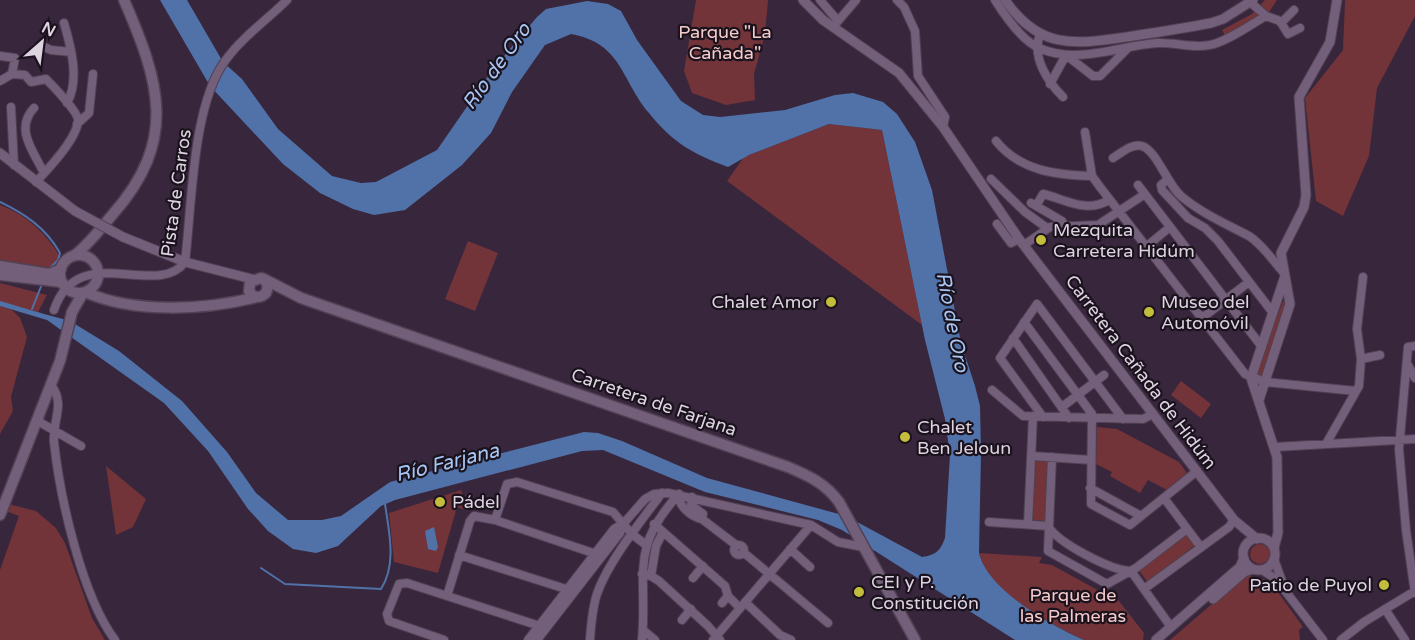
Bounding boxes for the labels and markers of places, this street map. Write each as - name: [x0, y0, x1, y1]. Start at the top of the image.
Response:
- place label: Mezquita Carretera Hidúm: [1053, 219, 1195, 262]
- marker: Mezquita Carretera Hidúm: [1034, 233, 1048, 247]
- place label: Chalet Amor: [712, 291, 819, 313]
- place label: Museo del Automóvil: [1161, 291, 1250, 334]
- marker: Chalet Amor: [824, 295, 838, 309]
- marker: Museo del Automóvil: [1142, 305, 1156, 319]
- place label: Chalet Ben Jeloun: [917, 416, 1011, 459]
- marker: Chalet Ben Jeloun: [898, 430, 912, 444]
- place label: Pádel: [452, 491, 500, 513]
- marker: Pádel: [433, 495, 447, 509]
- place label: CEI y P. Constitución: [871, 571, 979, 614]
- place label: Patio de Puyol: [1249, 574, 1372, 596]
- marker: Patio de Puyol: [1377, 578, 1391, 592]
- marker: CEI y P. Constitución: [852, 585, 866, 599]

